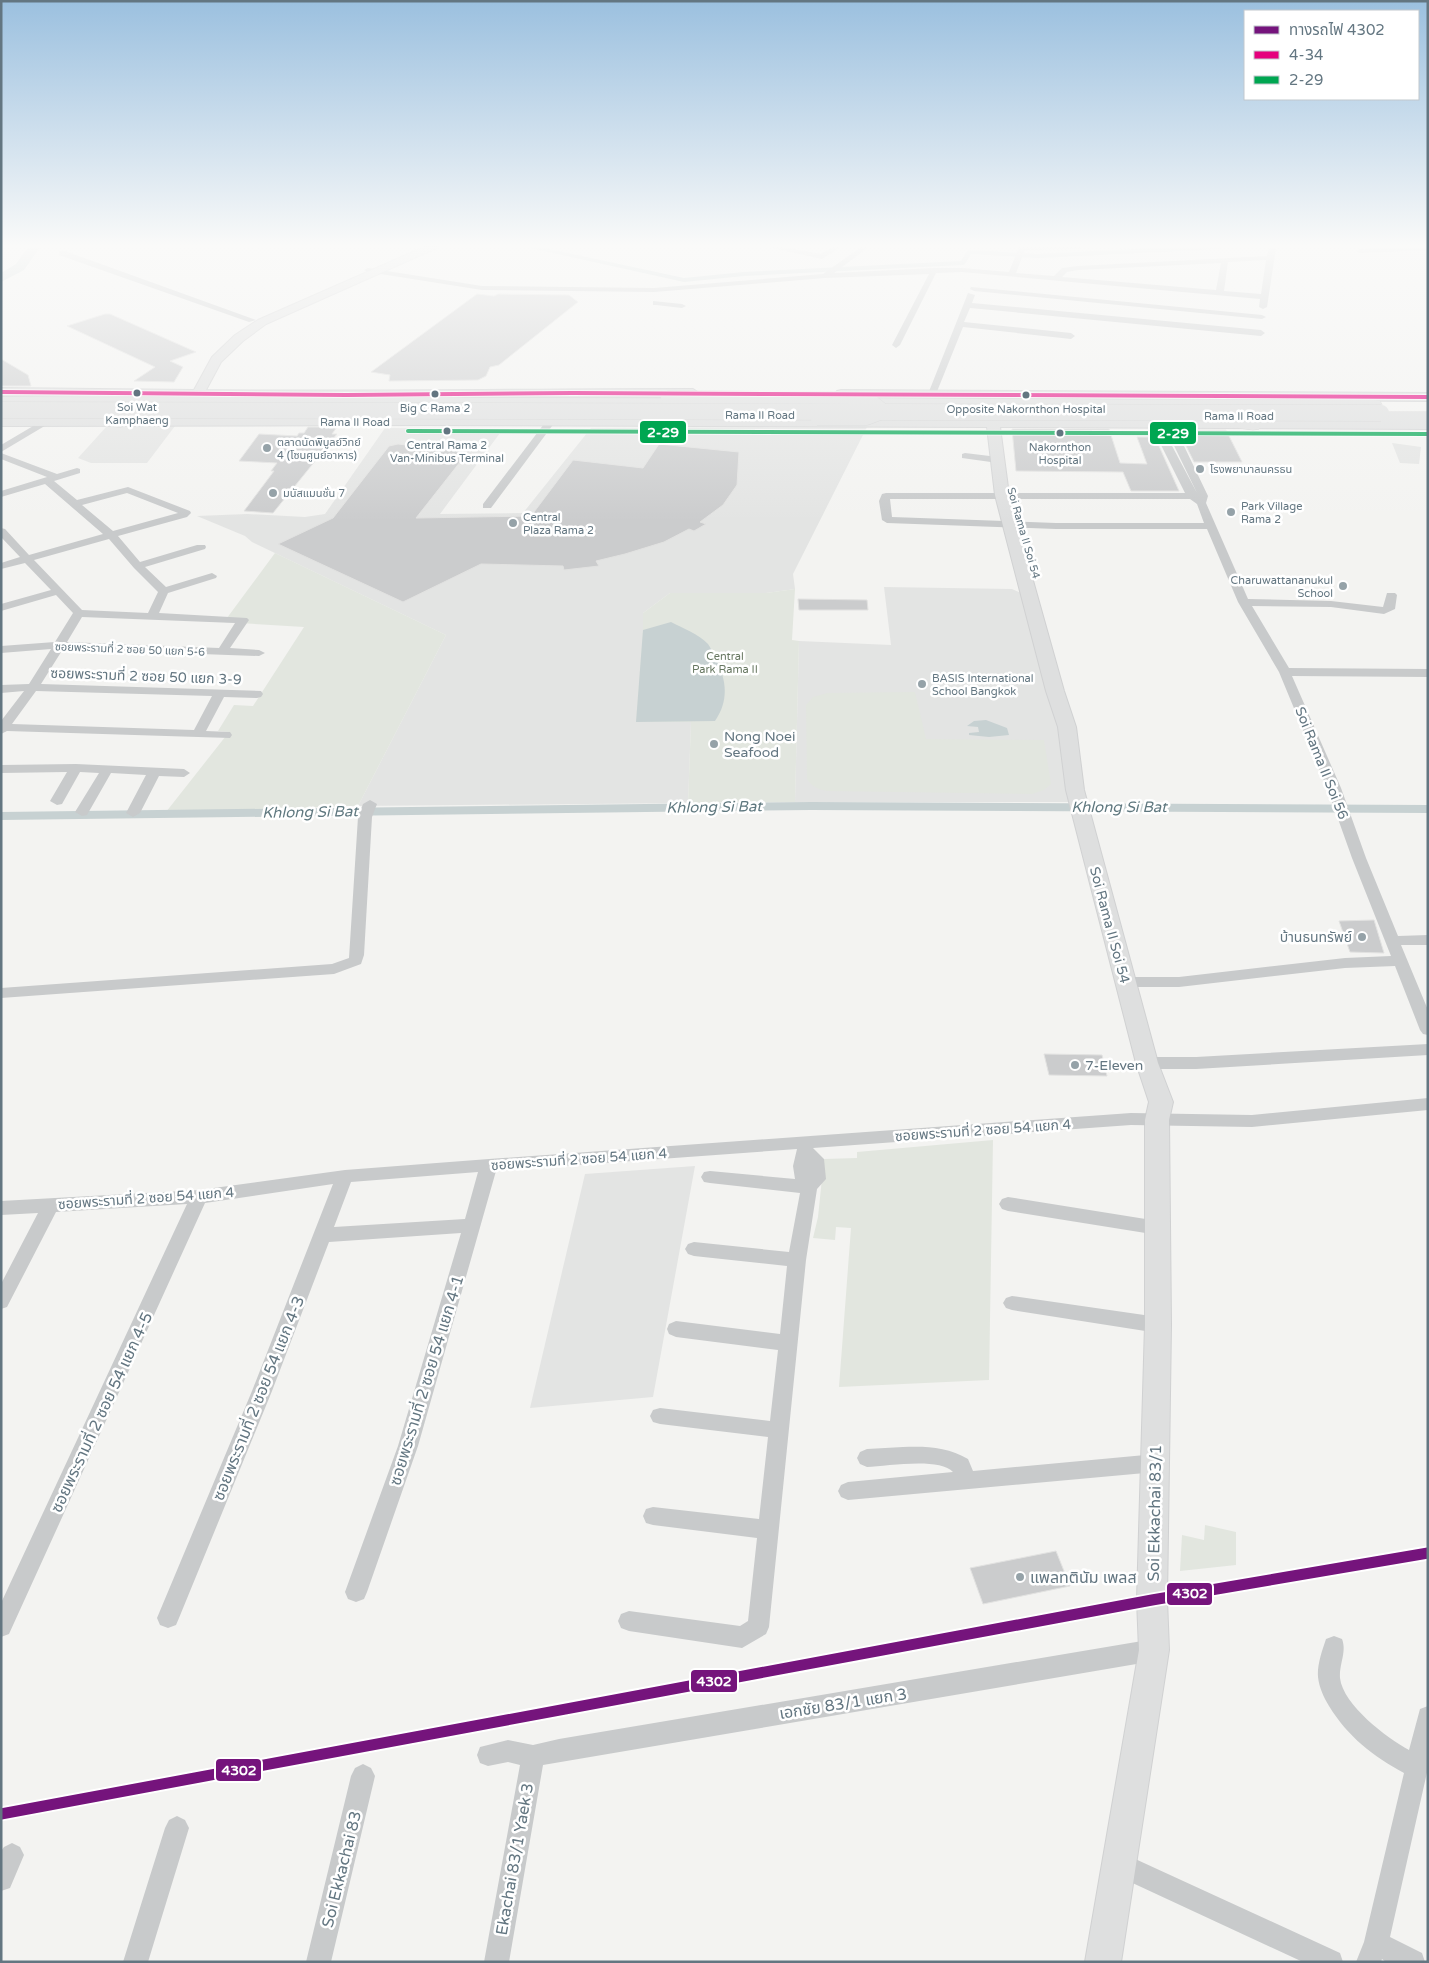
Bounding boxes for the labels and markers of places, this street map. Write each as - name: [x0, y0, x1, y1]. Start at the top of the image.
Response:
- marker: Soi Wat Kamphaeng: [132, 388, 142, 398]
- marker: Big C Rama 2: [430, 389, 440, 399]
- marker: Opposite Nakornthon Hospital: [1021, 390, 1031, 400]
- place label: Soi Wat Kamphaeng: [105, 401, 169, 427]
- place label: Big C Rama 2: [400, 402, 470, 415]
- place label: Opposite Nakornthon Hospital: [946, 403, 1106, 416]
- marker: Central Rama 2 Van-Minibus Terminal: [442, 426, 452, 436]
- marker: Nakornthon Hospital: [1055, 428, 1065, 438]
- place label: ตลาดนัดพิบูลย์วิทย์ 4 (โซนศูนย์อาหาร): [277, 436, 361, 462]
- place label: Central Rama 2 Van-Minibus Terminal: [390, 439, 504, 465]
- place label: Nakornthon Hospital: [1029, 441, 1091, 467]
- marker: ตลาดนัดพิบูลย์วิทย์ 4 (โซนศูนย์อาหาร): [261, 442, 273, 454]
- marker: โรงพยาบาลนครธน: [1194, 463, 1206, 475]
- place label: โรงพยาบาลนครธน: [1210, 463, 1292, 476]
- place label: มนัสแมนชั่น 7: [283, 486, 345, 500]
- marker: มนัสแมนชั่น 7: [267, 487, 279, 499]
- place label: Park Village Rama 2: [1241, 500, 1302, 526]
- marker: Park Village Rama 2: [1225, 506, 1237, 518]
- place label: Central Plaza Rama 2: [523, 511, 594, 537]
- marker: Central Plaza Rama 2: [507, 517, 519, 529]
- place label: Charuwattananukul School: [1231, 574, 1333, 600]
- marker: Charuwattananukul School: [1337, 580, 1349, 592]
- place label: BASIS International School Bangkok: [932, 672, 1034, 698]
- marker: BASIS International School Bangkok: [916, 678, 928, 690]
- place label: Nong Noei Seafood: [724, 728, 796, 761]
- marker: Nong Noei Seafood: [708, 738, 720, 750]
- place label: บ้านธนทรัพย์: [1280, 929, 1352, 946]
- marker: บ้านธนทรัพย์: [1356, 931, 1368, 943]
- place label: 7-Eleven: [1085, 1057, 1143, 1074]
- marker: 7-Eleven: [1069, 1059, 1081, 1071]
- place label: แพลทตินัม เพลส: [1030, 1568, 1137, 1588]
- marker: แพลทตินัม เพลส: [1014, 1571, 1026, 1583]

